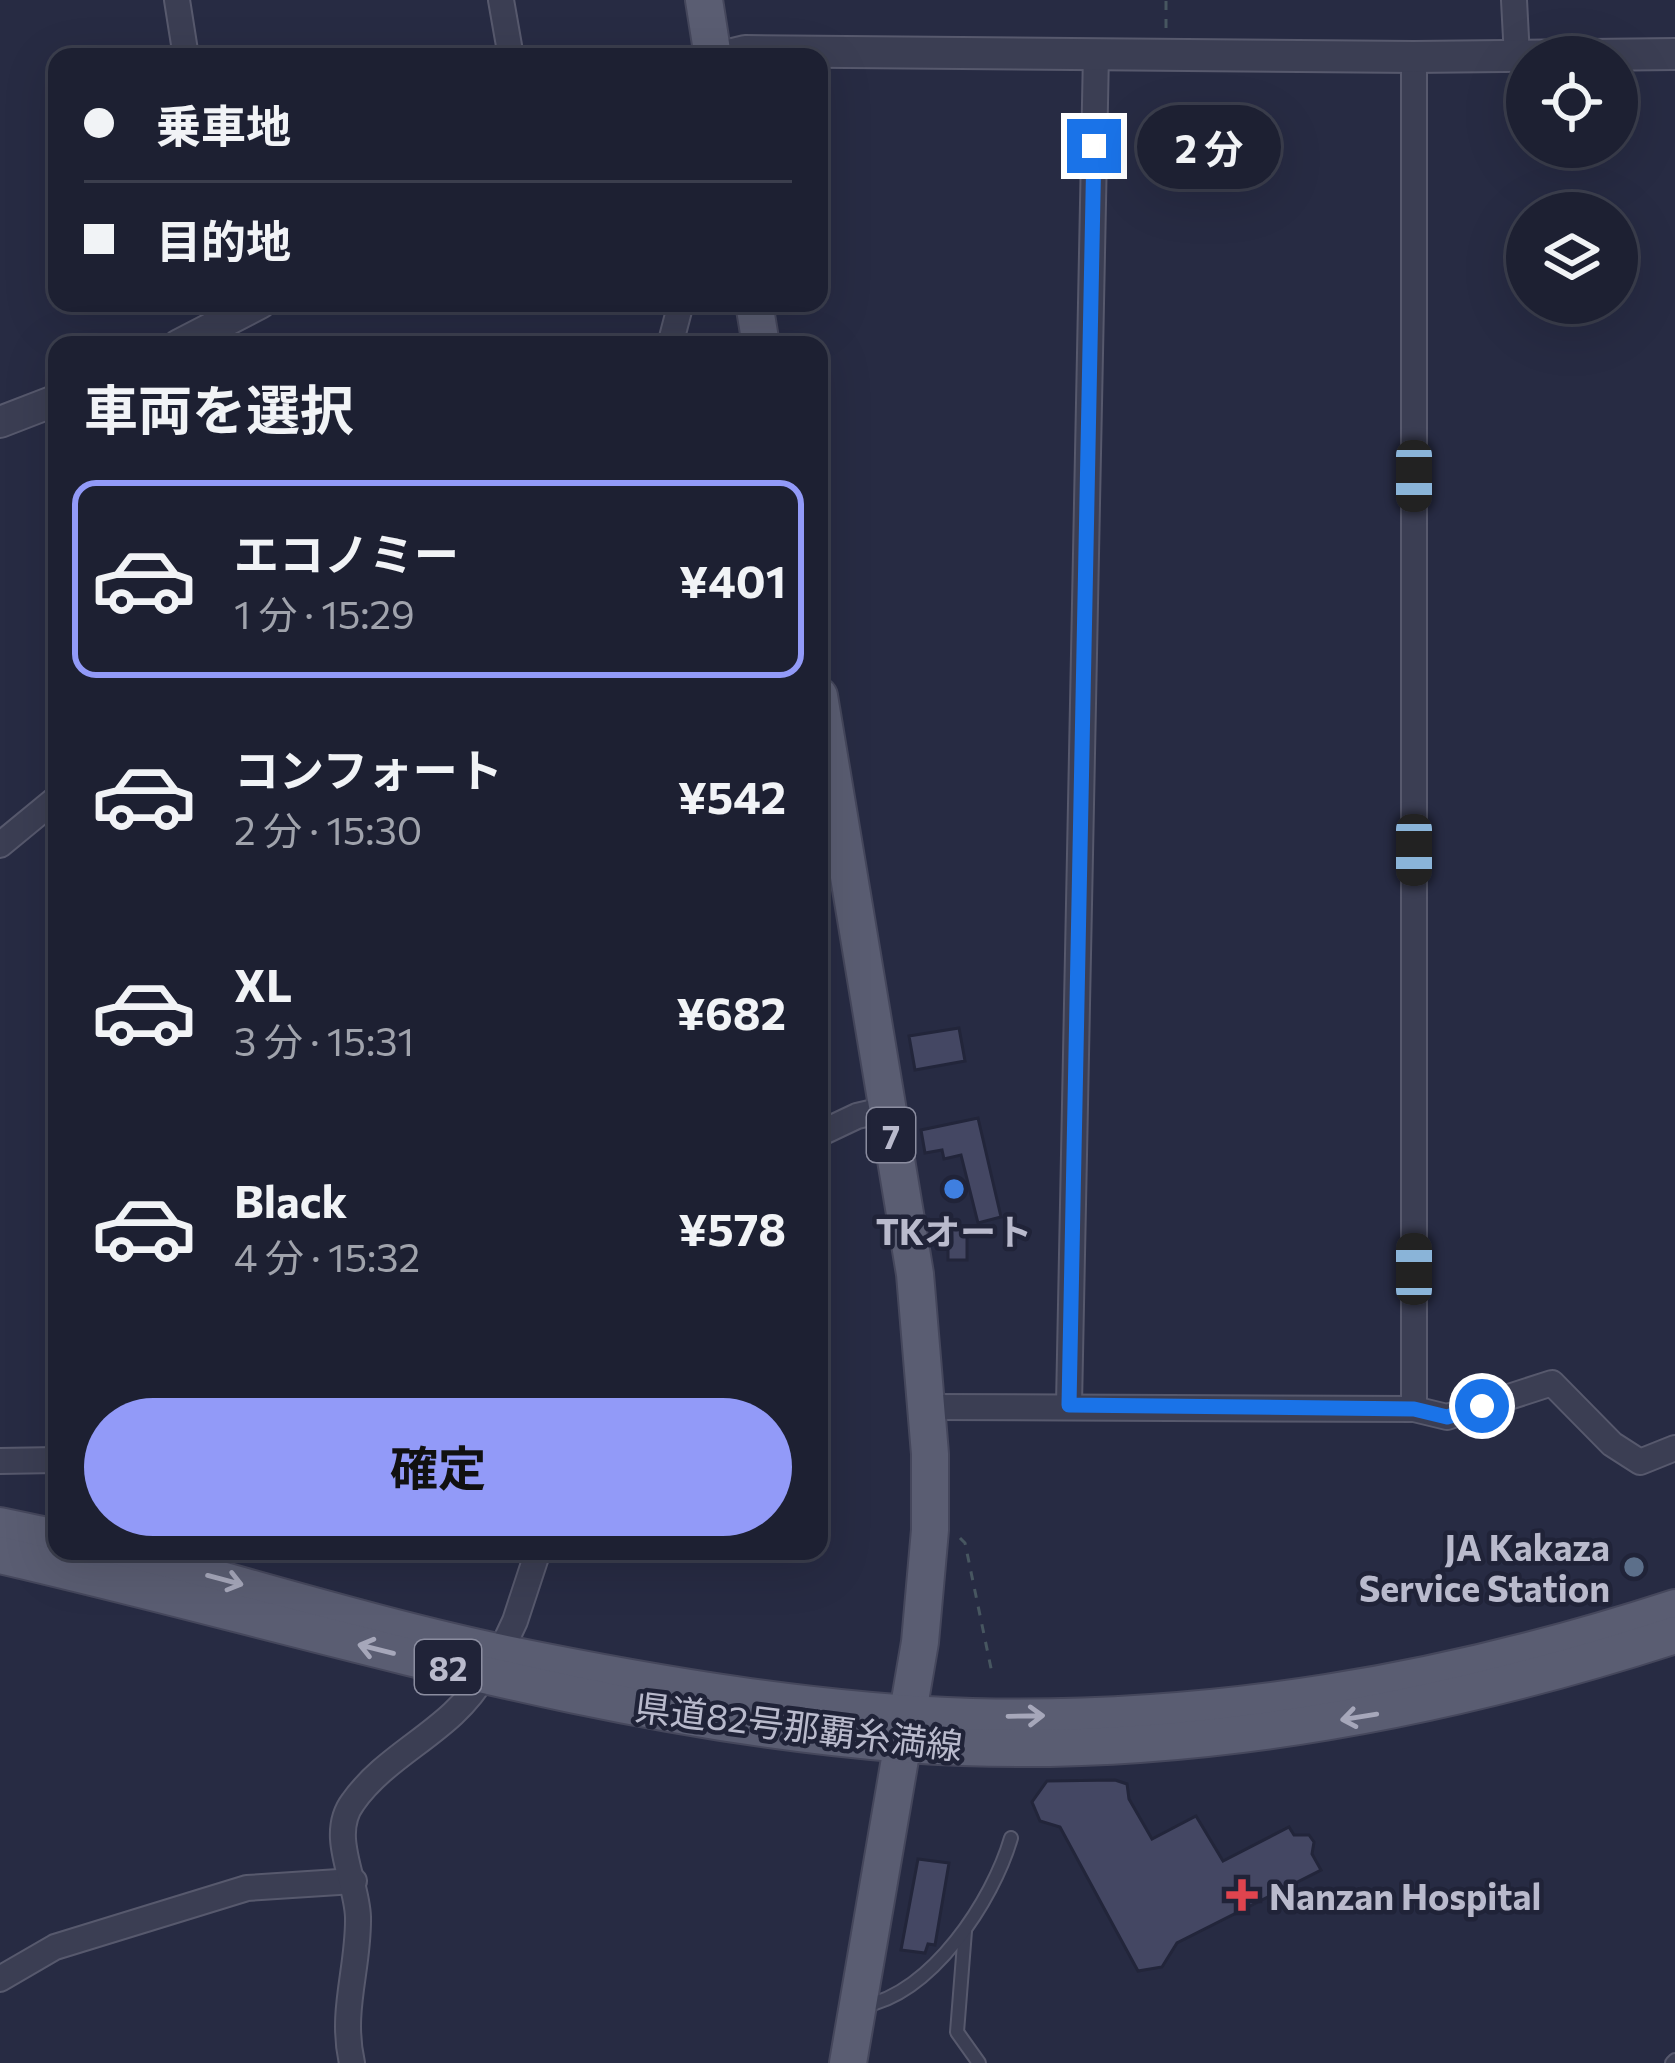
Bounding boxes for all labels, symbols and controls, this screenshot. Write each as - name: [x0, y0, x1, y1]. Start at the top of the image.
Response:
- map controls: [1506, 36, 1638, 324]
- button: locate: [1506, 36, 1638, 168]
- text: 乗車地: [156, 97, 291, 152]
- callout: 2 分: [1136, 104, 1280, 188]
- route end: [1067, 119, 1121, 173]
- text: 2 分: [1175, 123, 1243, 171]
- button: layers: [1506, 192, 1638, 324]
- text: 目的地: [156, 212, 291, 267]
- text: 車両を選択: [84, 375, 354, 441]
- car: [1396, 440, 1432, 512]
- icon: car: [90, 525, 198, 633]
- text: エコノミー: [234, 525, 459, 580]
- text: ¥401: [679, 552, 786, 607]
- text: 1 分 · 15:29: [234, 589, 415, 637]
- icon: car: [90, 741, 198, 849]
- text: コンフォート: [234, 741, 503, 796]
- text: ¥542: [678, 768, 786, 823]
- text: 2 分 · 15:30: [234, 805, 422, 853]
- car: [1396, 814, 1432, 886]
- text: XL: [234, 956, 292, 1011]
- icon: car: [90, 957, 198, 1065]
- text: ¥682: [676, 984, 786, 1039]
- text: 3 分 · 15:31: [234, 1016, 414, 1064]
- road number: 7: [867, 1108, 915, 1162]
- text: Black: [234, 1172, 347, 1227]
- icon: car: [90, 1173, 198, 1281]
- marker: TKオート: [941, 1176, 967, 1202]
- text: ¥578: [678, 1200, 786, 1255]
- place label: TKオート: [876, 1208, 1032, 1252]
- text: 4 分 · 15:32: [234, 1232, 420, 1280]
- car: [1396, 1233, 1432, 1305]
- route start: [1455, 1379, 1509, 1433]
- button: 確定: [84, 1398, 792, 1536]
- place label: JA Kakaza Service Station: [1359, 1524, 1610, 1609]
- marker: JA Kakaza Service Station: [1621, 1554, 1647, 1580]
- one-way arrow: [205, 1570, 243, 1592]
- one-way arrow: [358, 1637, 396, 1659]
- road number: 82: [415, 1640, 481, 1694]
- street label: 県道82号那覇糸満線: [633, 1683, 965, 1767]
- one-way arrow: [1006, 1704, 1045, 1727]
- one-way arrow: [1340, 1706, 1379, 1729]
- place label: Nanzan Hospital: [1269, 1873, 1541, 1917]
- marker: Nanzan Hospital: [1226, 1879, 1258, 1911]

